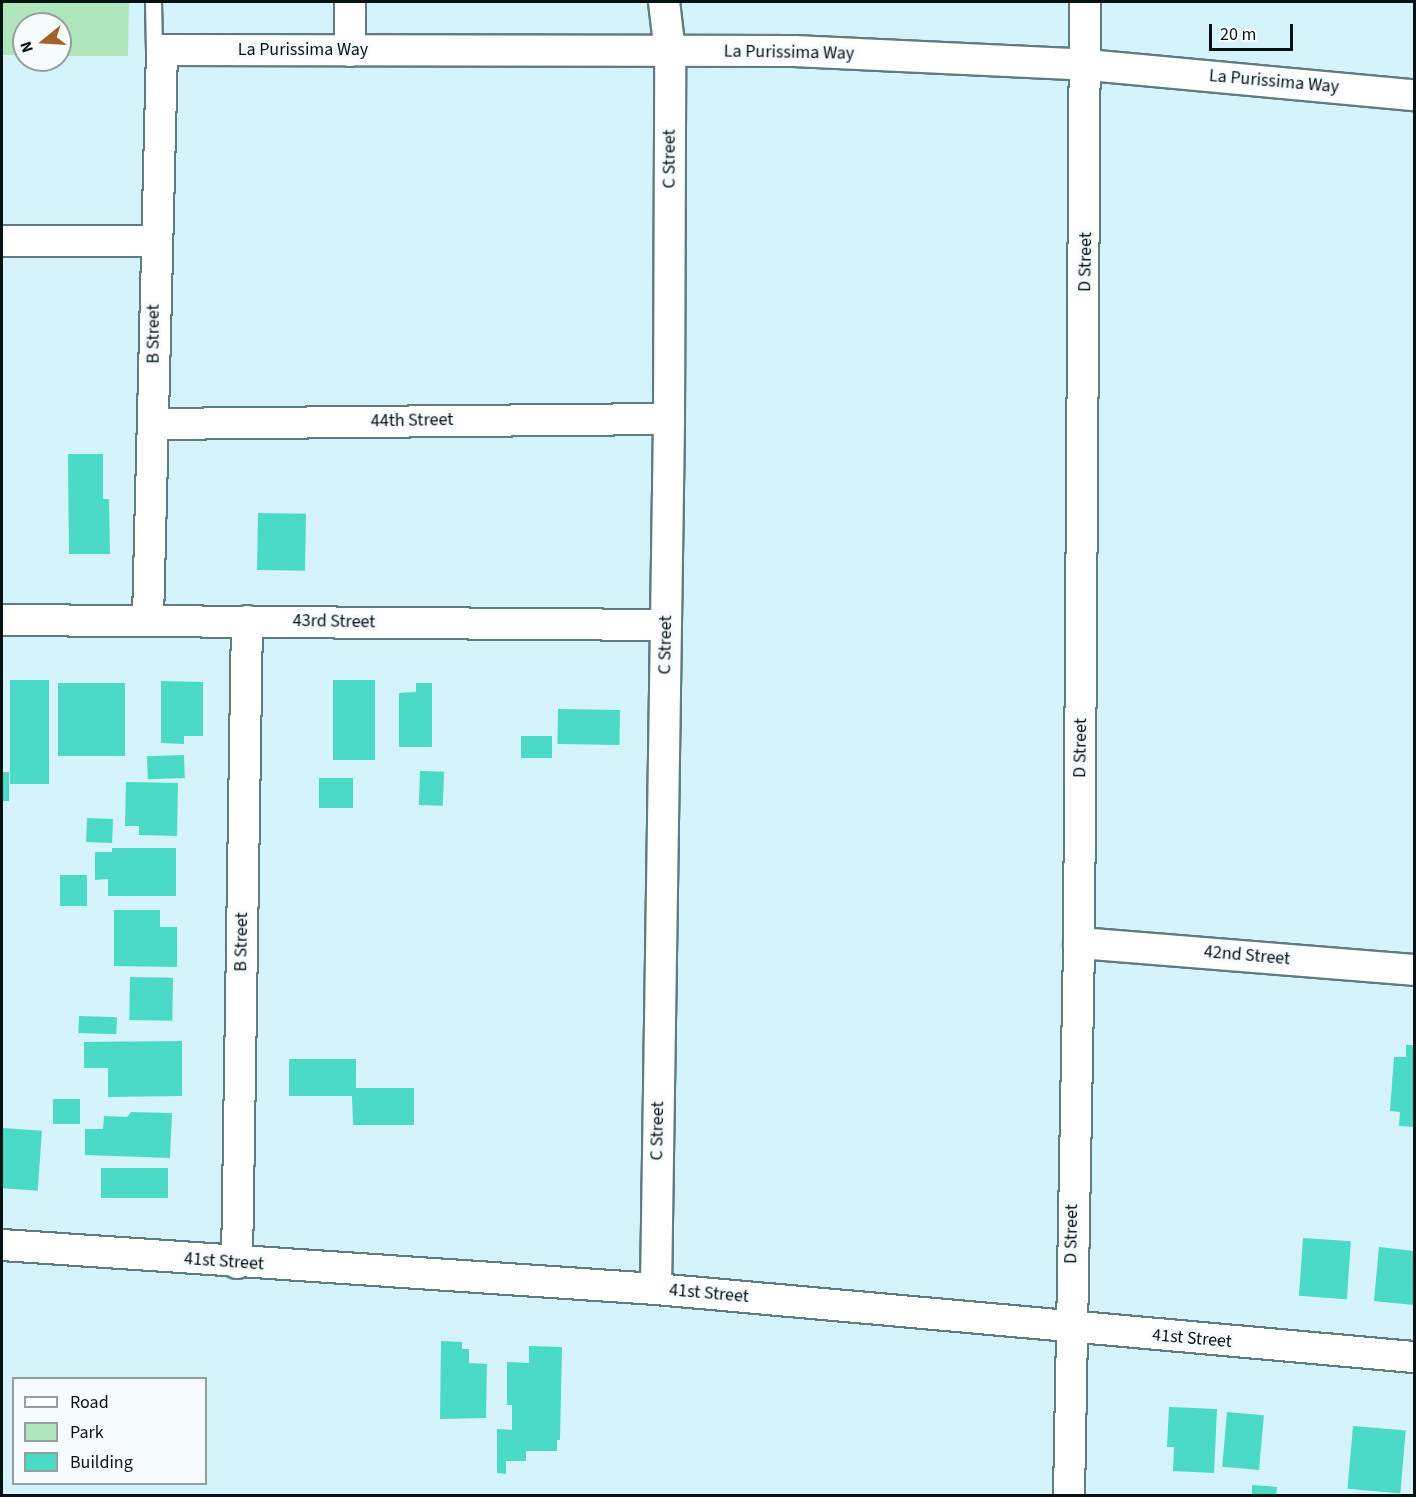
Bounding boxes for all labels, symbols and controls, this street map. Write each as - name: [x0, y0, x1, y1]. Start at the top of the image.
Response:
- north arrow: [12, 12, 72, 72]
- scale bar: [1212, 12, 1296, 50]
- text: 20 m: [1220, 22, 1256, 47]
- text: N: [15, 38, 39, 55]
- street label: La Purissima Way: [238, 39, 368, 61]
- street label: La Purissima Way: [724, 41, 854, 65]
- street label: La Purissima Way: [1208, 66, 1340, 98]
- street label: C Street: [659, 130, 681, 188]
- street label: D Street: [1075, 232, 1097, 292]
- street label: B Street: [143, 304, 165, 364]
- street label: 44th Street: [371, 409, 453, 433]
- street label: 43rd Street: [292, 610, 376, 634]
- street label: C Street: [655, 615, 677, 675]
- street label: D Street: [1070, 718, 1092, 778]
- street label: B Street: [231, 912, 253, 972]
- street label: 42nd Street: [1203, 941, 1291, 971]
- street label: C Street: [647, 1101, 669, 1161]
- street label: D Street: [1061, 1204, 1083, 1264]
- street label: 41st Street: [183, 1248, 265, 1276]
- street label: 41st Street: [668, 1280, 750, 1308]
- street label: 41st Street: [1151, 1325, 1233, 1353]
- legend: [12, 1377, 207, 1485]
- text: Road: [70, 1390, 109, 1415]
- text: Park: [70, 1420, 104, 1445]
- text: Building: [70, 1450, 133, 1475]

